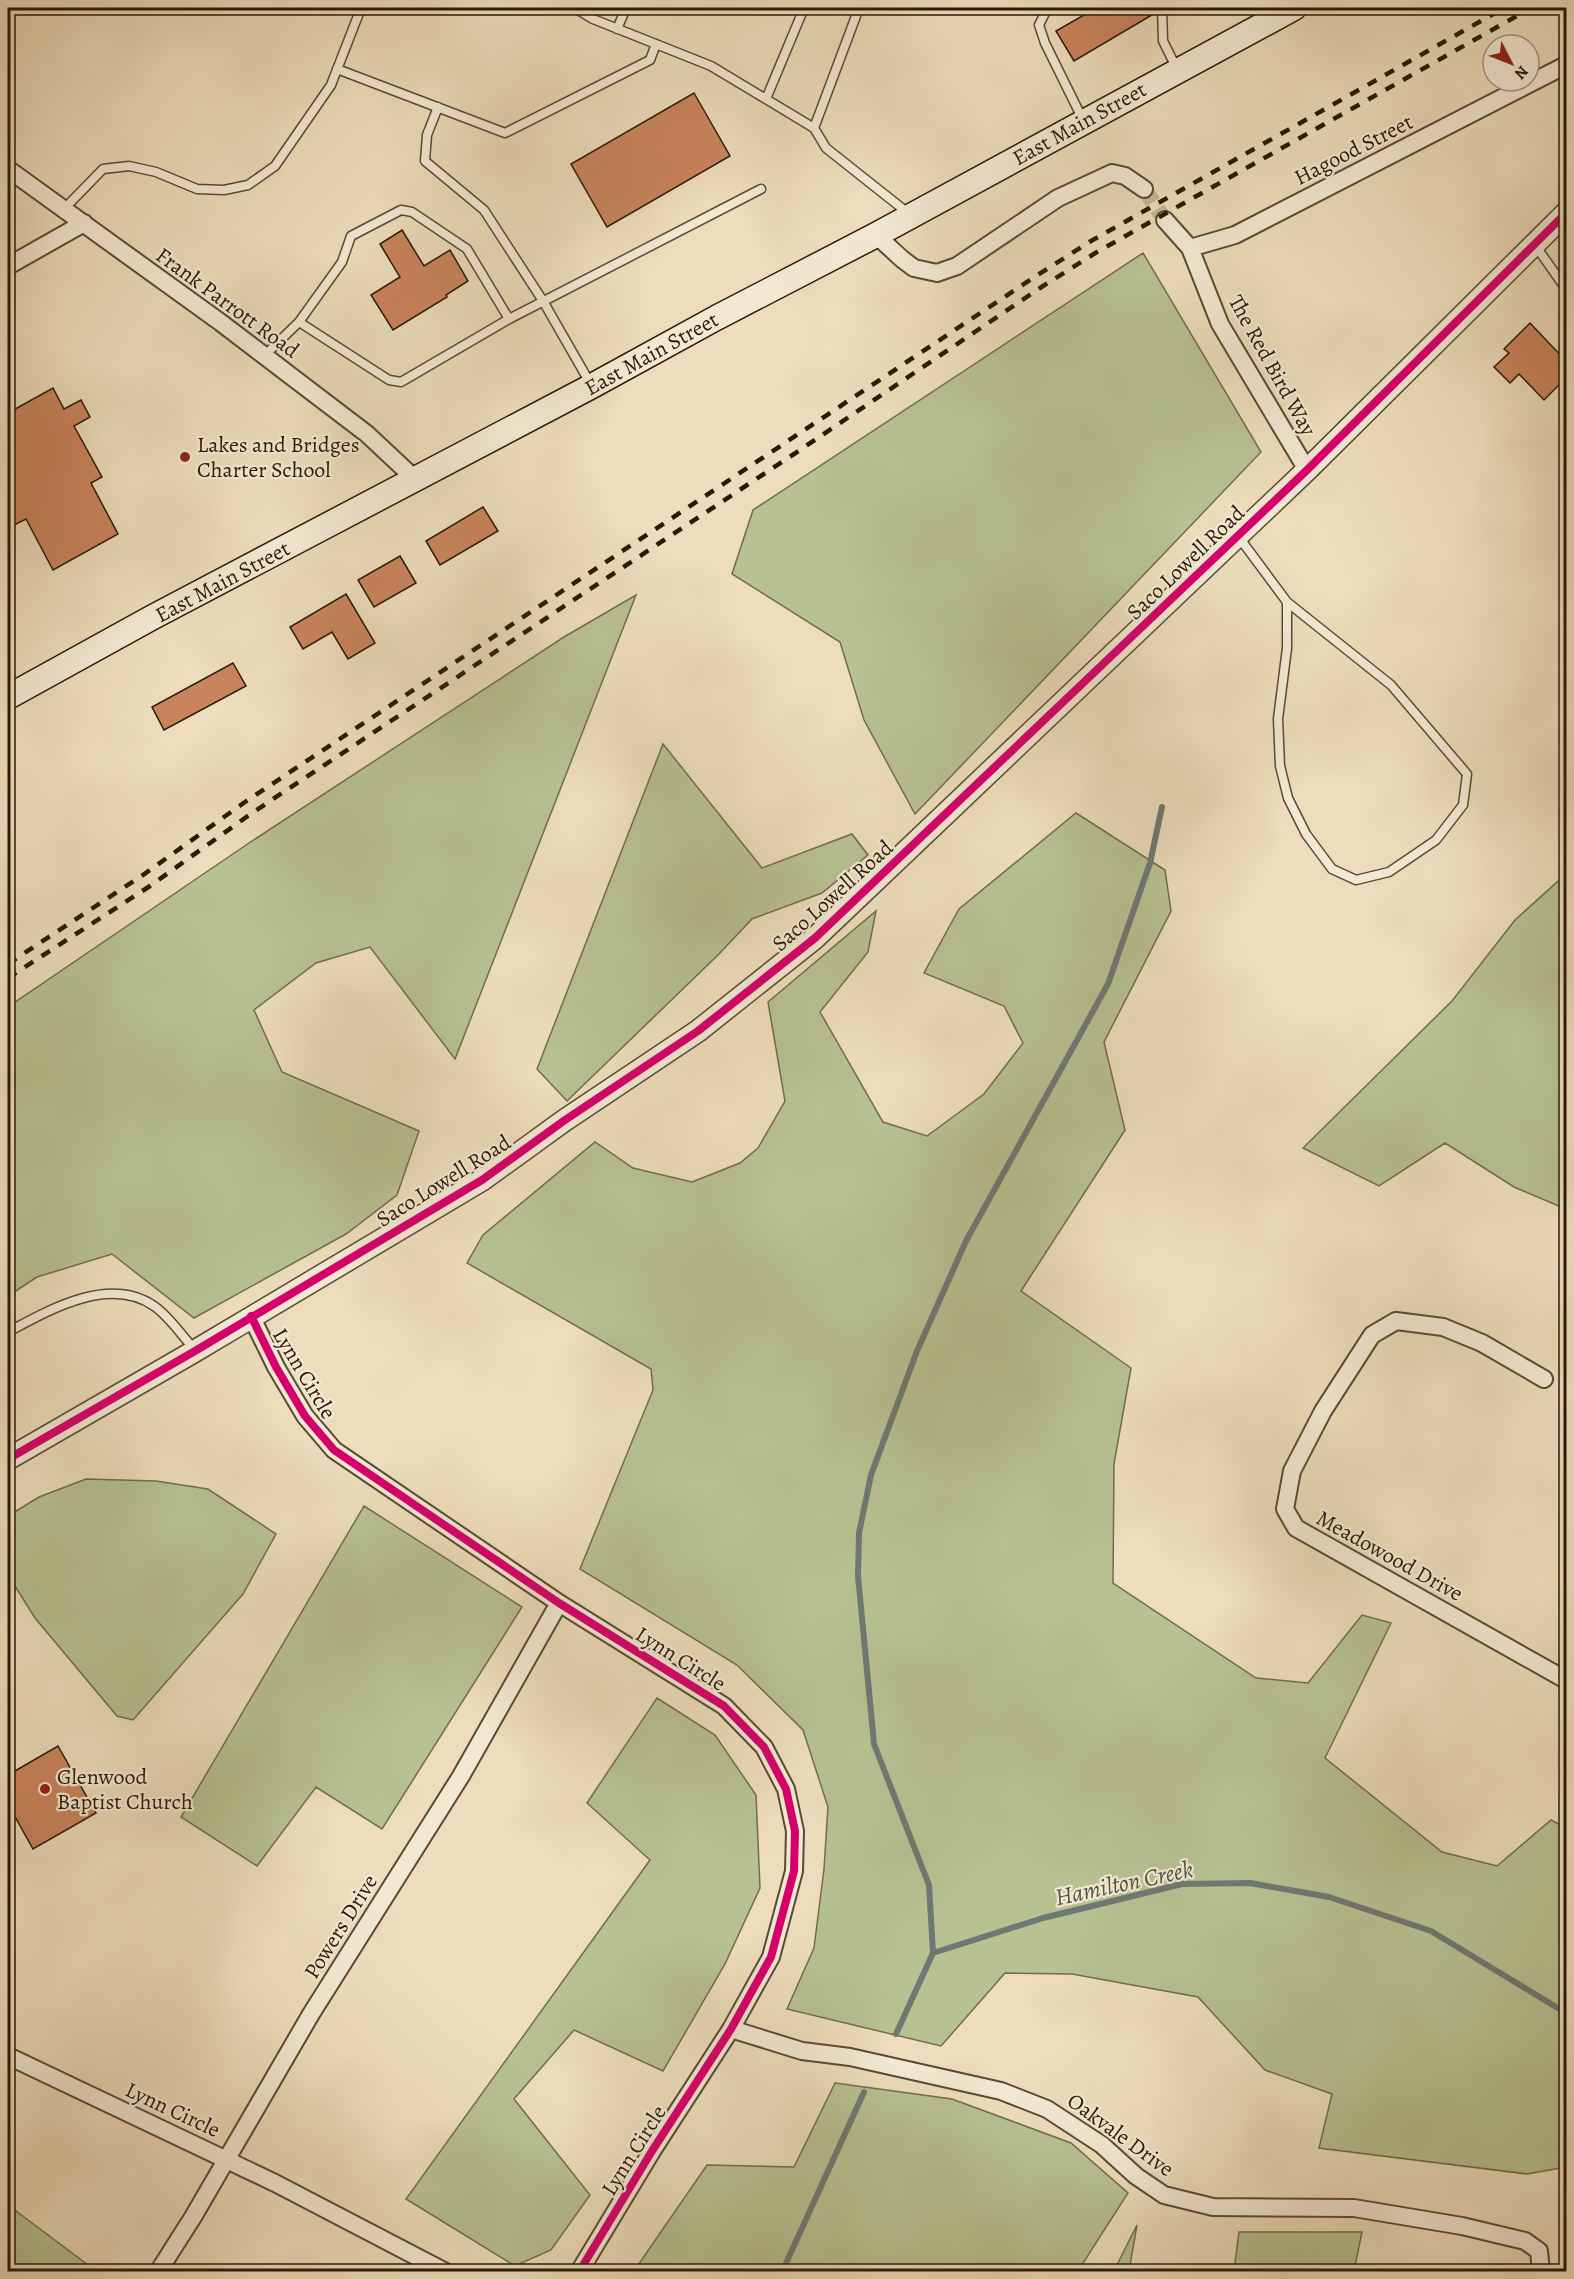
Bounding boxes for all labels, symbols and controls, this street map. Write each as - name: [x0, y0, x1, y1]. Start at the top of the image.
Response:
- north arrow: [1481, 33, 1541, 93]
- text: N: [1509, 61, 1533, 84]
- street label: East Main Street: [1007, 75, 1152, 173]
- street label: Hagood Street: [1289, 107, 1418, 193]
- street label: Frank Parrott Road: [149, 240, 305, 365]
- street label: The Red Bird Way: [1221, 290, 1323, 441]
- street label: East Main Street: [579, 305, 724, 403]
- place label: Lakes and Bridges Charter School: [197, 430, 360, 485]
- marker: Lakes and Bridges Charter School: [178, 450, 192, 464]
- street label: Saco Lowell Road: [1120, 499, 1251, 627]
- street label: East Main Street: [150, 534, 295, 630]
- street label: Saco Lowell Road: [766, 833, 900, 958]
- street label: Saco Lowell Road: [371, 1127, 517, 1234]
- street label: Lynn Circle: [265, 1322, 343, 1425]
- street label: Meadowood Drive: [1311, 1503, 1468, 1609]
- street label: Lynn Circle: [630, 1619, 731, 1698]
- place label: Glenwood Baptist Church: [57, 1762, 193, 1817]
- marker: Glenwood Baptist Church: [38, 1782, 52, 1796]
- water label: Hamilton Creek: [1052, 1853, 1196, 1913]
- street label: Powers Drive: [297, 1869, 385, 1984]
- street label: Lynn Circle: [120, 2075, 225, 2145]
- street label: Oakvale Drive: [1061, 2086, 1180, 2184]
- street label: Lynn Circle: [594, 2100, 673, 2201]

